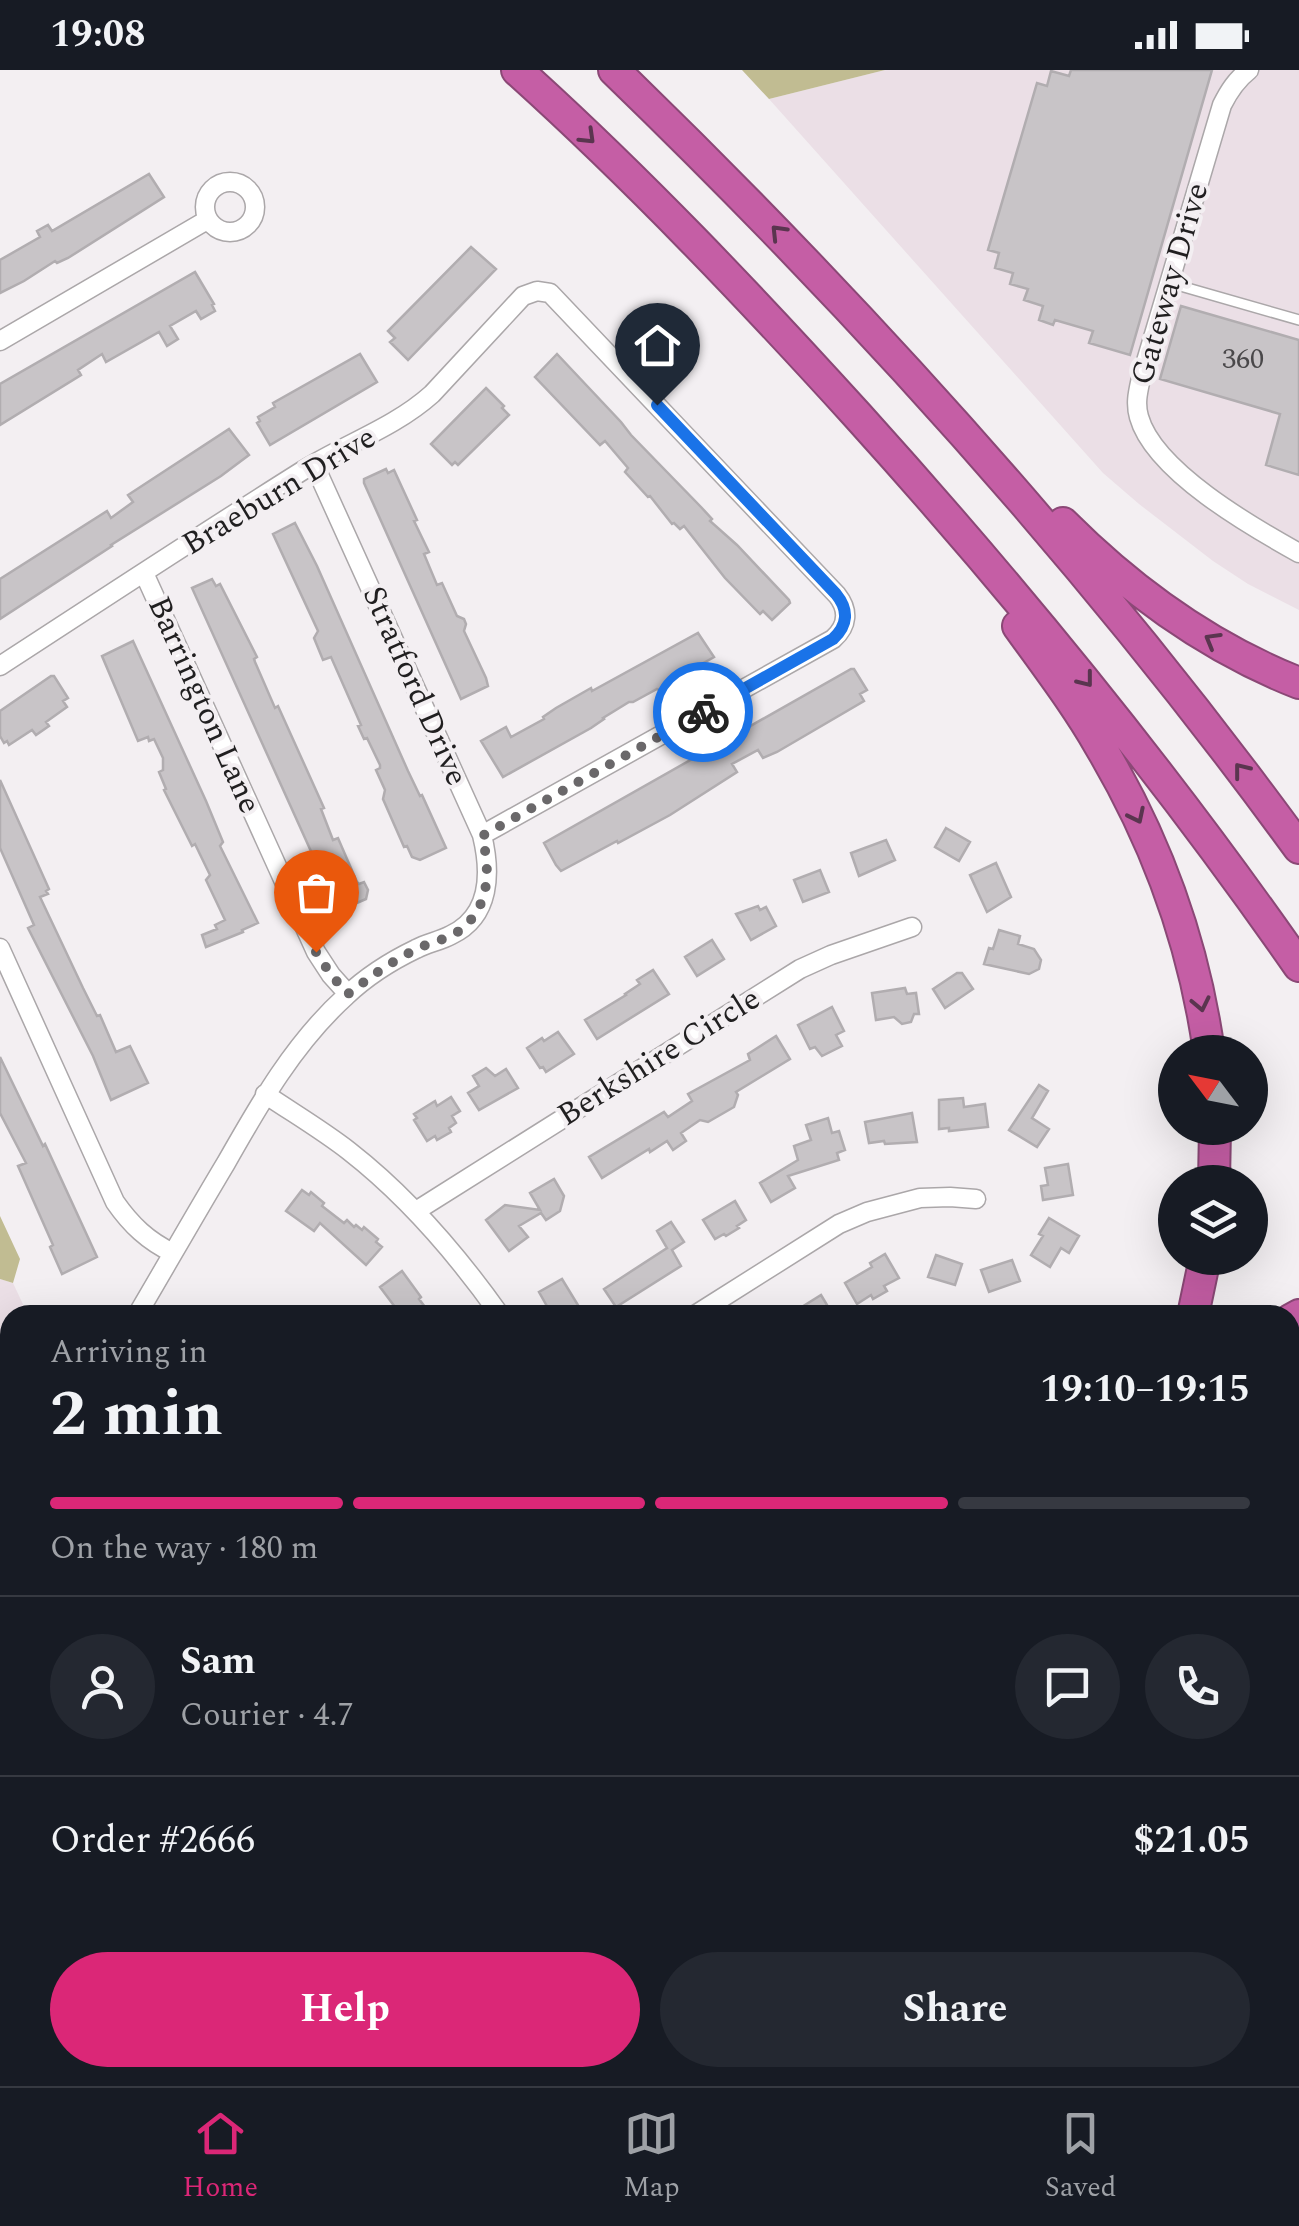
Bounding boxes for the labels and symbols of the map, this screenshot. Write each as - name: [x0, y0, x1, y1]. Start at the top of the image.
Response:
- one-way arrow: [577, 125, 595, 143]
- street label: Gateway Drive: [1118, 177, 1222, 391]
- one-way arrow: [772, 226, 790, 244]
- pin: [615, 303, 700, 406]
- house number: 360: [1222, 338, 1264, 381]
- street label: Braeburn Drive: [173, 414, 385, 568]
- street label: Stratford Drive: [349, 578, 481, 794]
- street label: Barrington Lane: [134, 588, 274, 822]
- one-way arrow: [1205, 632, 1223, 652]
- courier: [653, 662, 753, 762]
- one-way arrow: [1074, 668, 1091, 686]
- one-way arrow: [1235, 763, 1253, 781]
- one-way arrow: [1125, 806, 1145, 824]
- pin: [274, 850, 359, 953]
- street label: Berkshire Circle: [548, 975, 770, 1139]
- one-way arrow: [1189, 995, 1210, 1012]
- north arrow: [1158, 1035, 1268, 1145]

